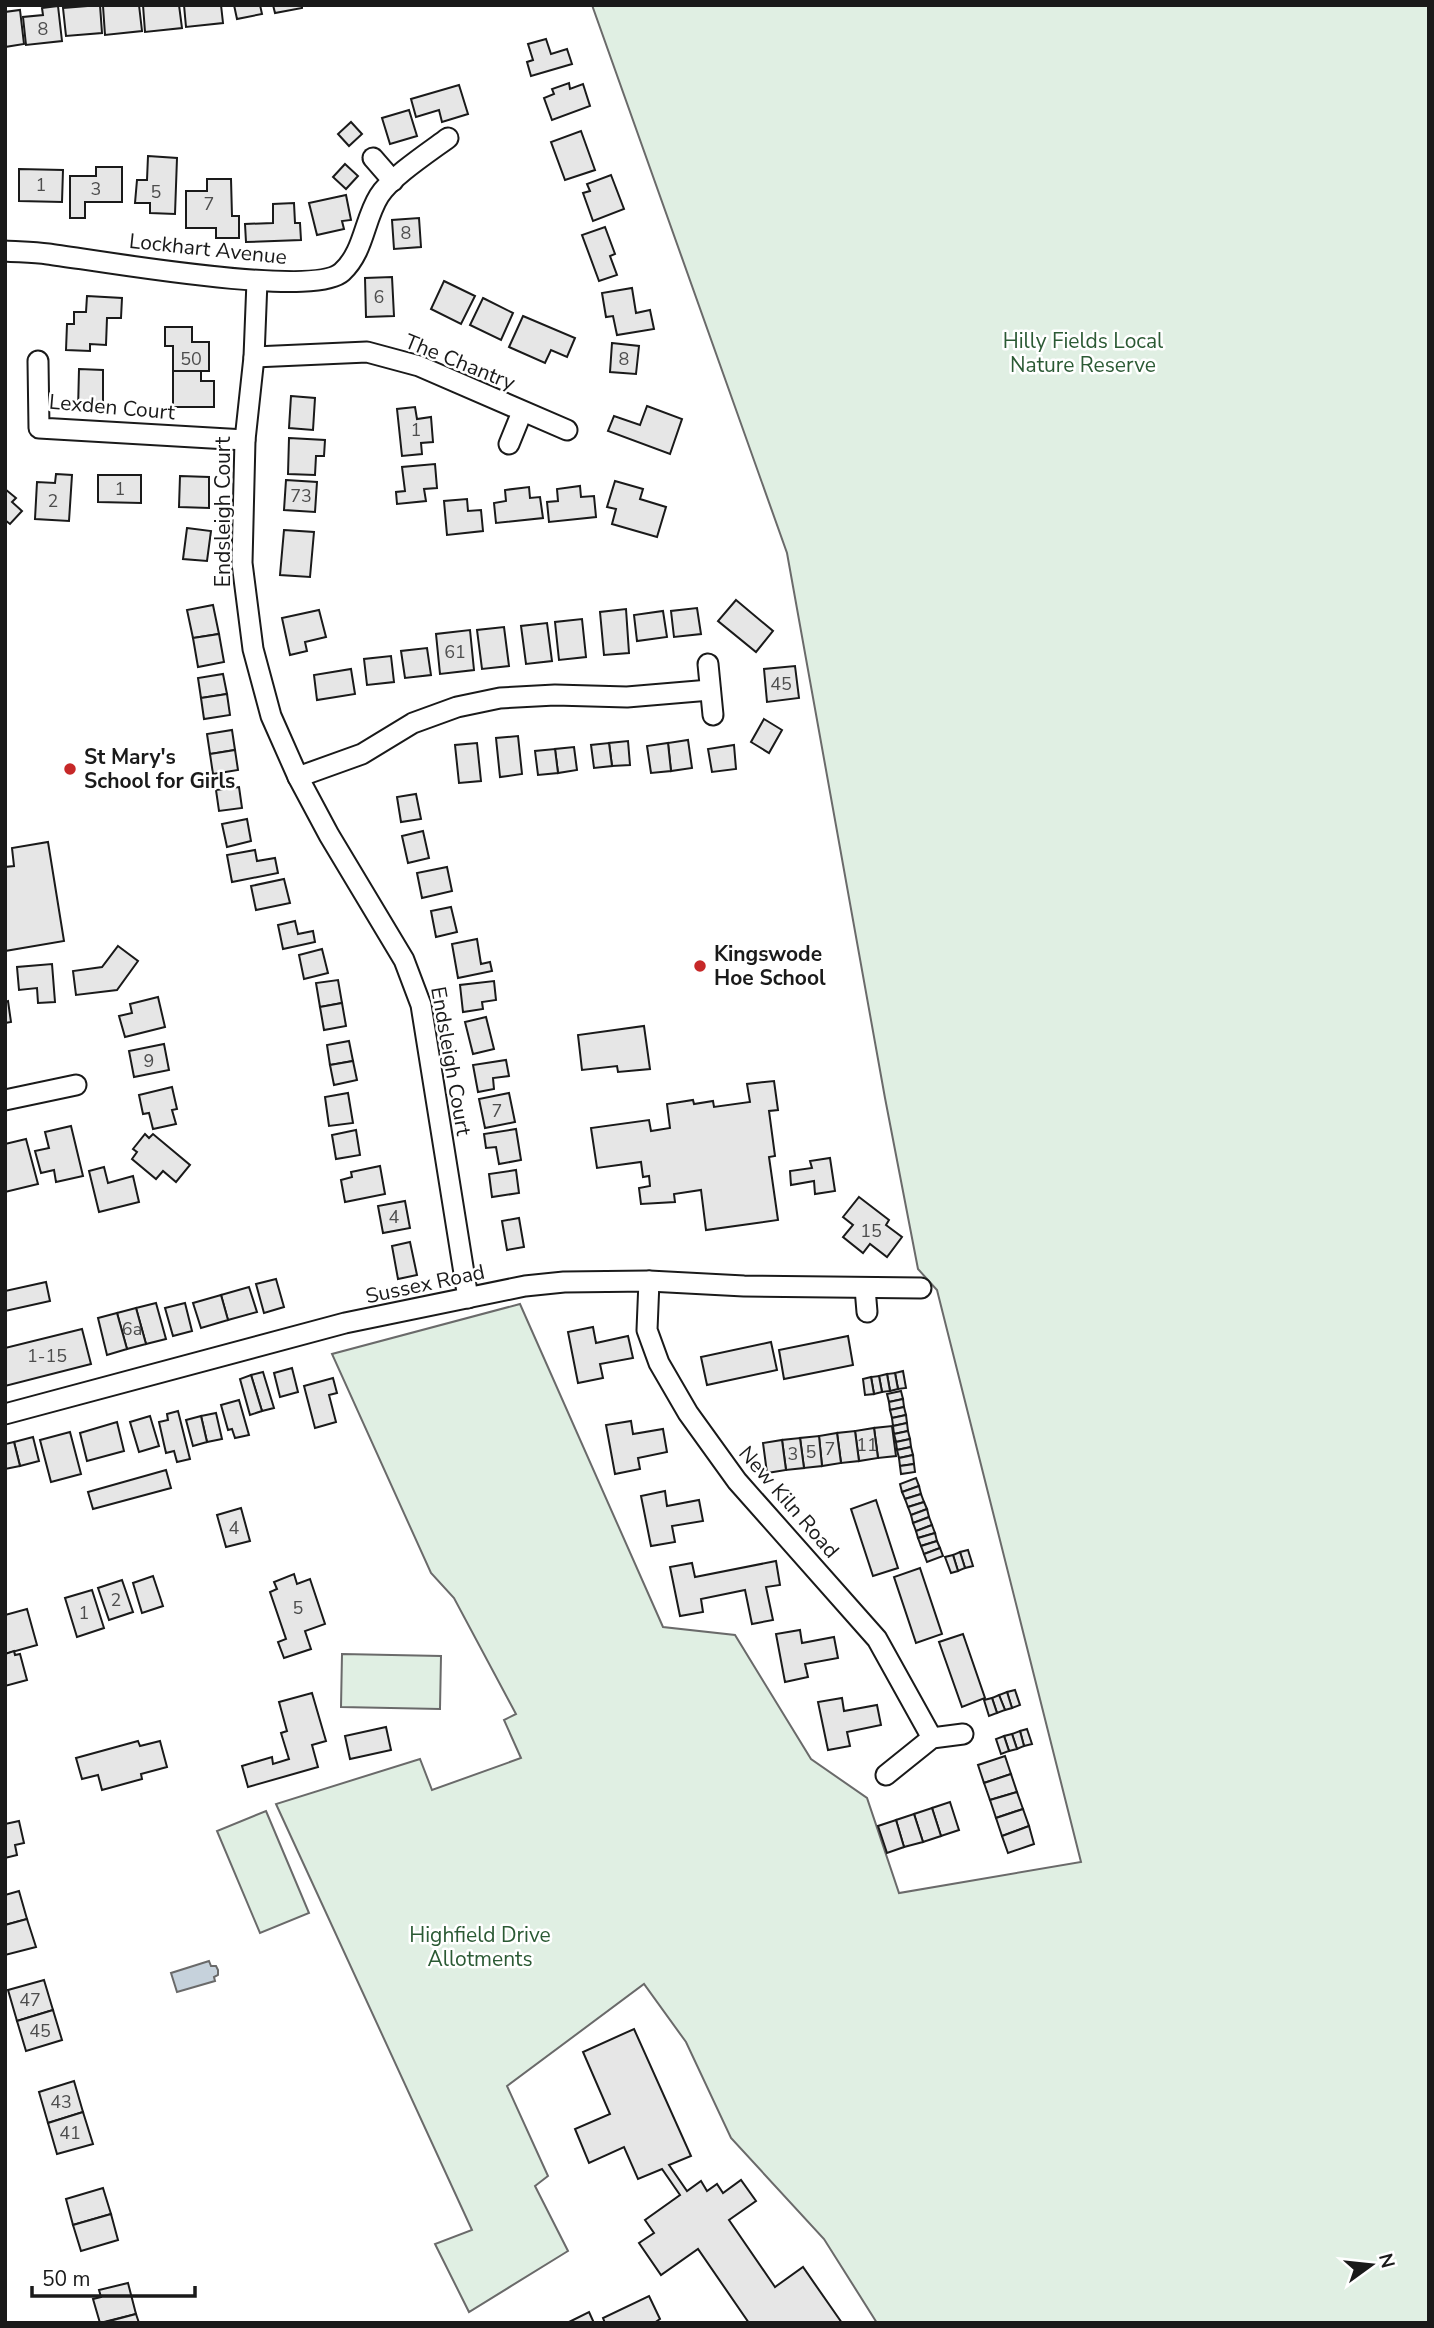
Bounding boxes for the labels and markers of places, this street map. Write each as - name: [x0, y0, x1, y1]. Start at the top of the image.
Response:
- place label: St Mary's School for Girls: [84, 743, 235, 795]
- marker: St Mary's School for Girls: [62, 761, 78, 777]
- place label: Kingswode Hoe School: [714, 940, 826, 992]
- marker: Kingswode Hoe School: [692, 958, 708, 974]

